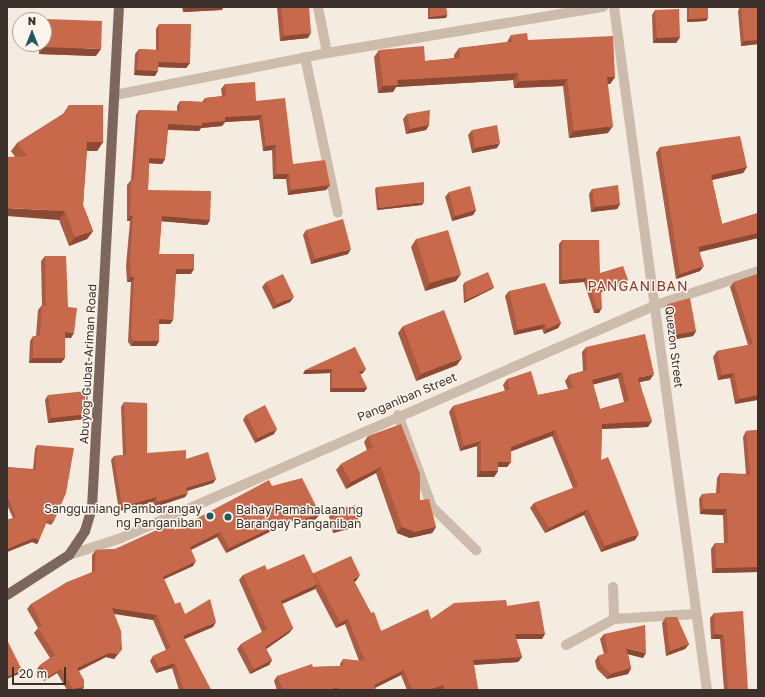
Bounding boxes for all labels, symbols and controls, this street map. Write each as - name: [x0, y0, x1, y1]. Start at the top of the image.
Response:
- north arrow: [12, 12, 52, 52]
- text: N: [28, 14, 36, 27]
- district label: PANGANIBAN: [587, 278, 689, 294]
- street label: Abuyog-Gubat-Ariman Road: [77, 284, 99, 444]
- street label: Quezon Street: [662, 305, 686, 389]
- street label: Panganiban Street: [355, 370, 459, 424]
- place label: Sangguniang Pambarangay ng Panganiban: [44, 502, 202, 530]
- place label: Bahay Pamahalaan ng Barangay Panganiban: [236, 503, 363, 531]
- marker: Sangguniang Pambarangay ng Panganiban: [205, 511, 215, 521]
- marker: Bahay Pamahalaan ng Barangay Panganiban: [223, 512, 233, 522]
- scale bar: [14, 659, 68, 685]
- text: 20 m: [19, 666, 47, 681]

